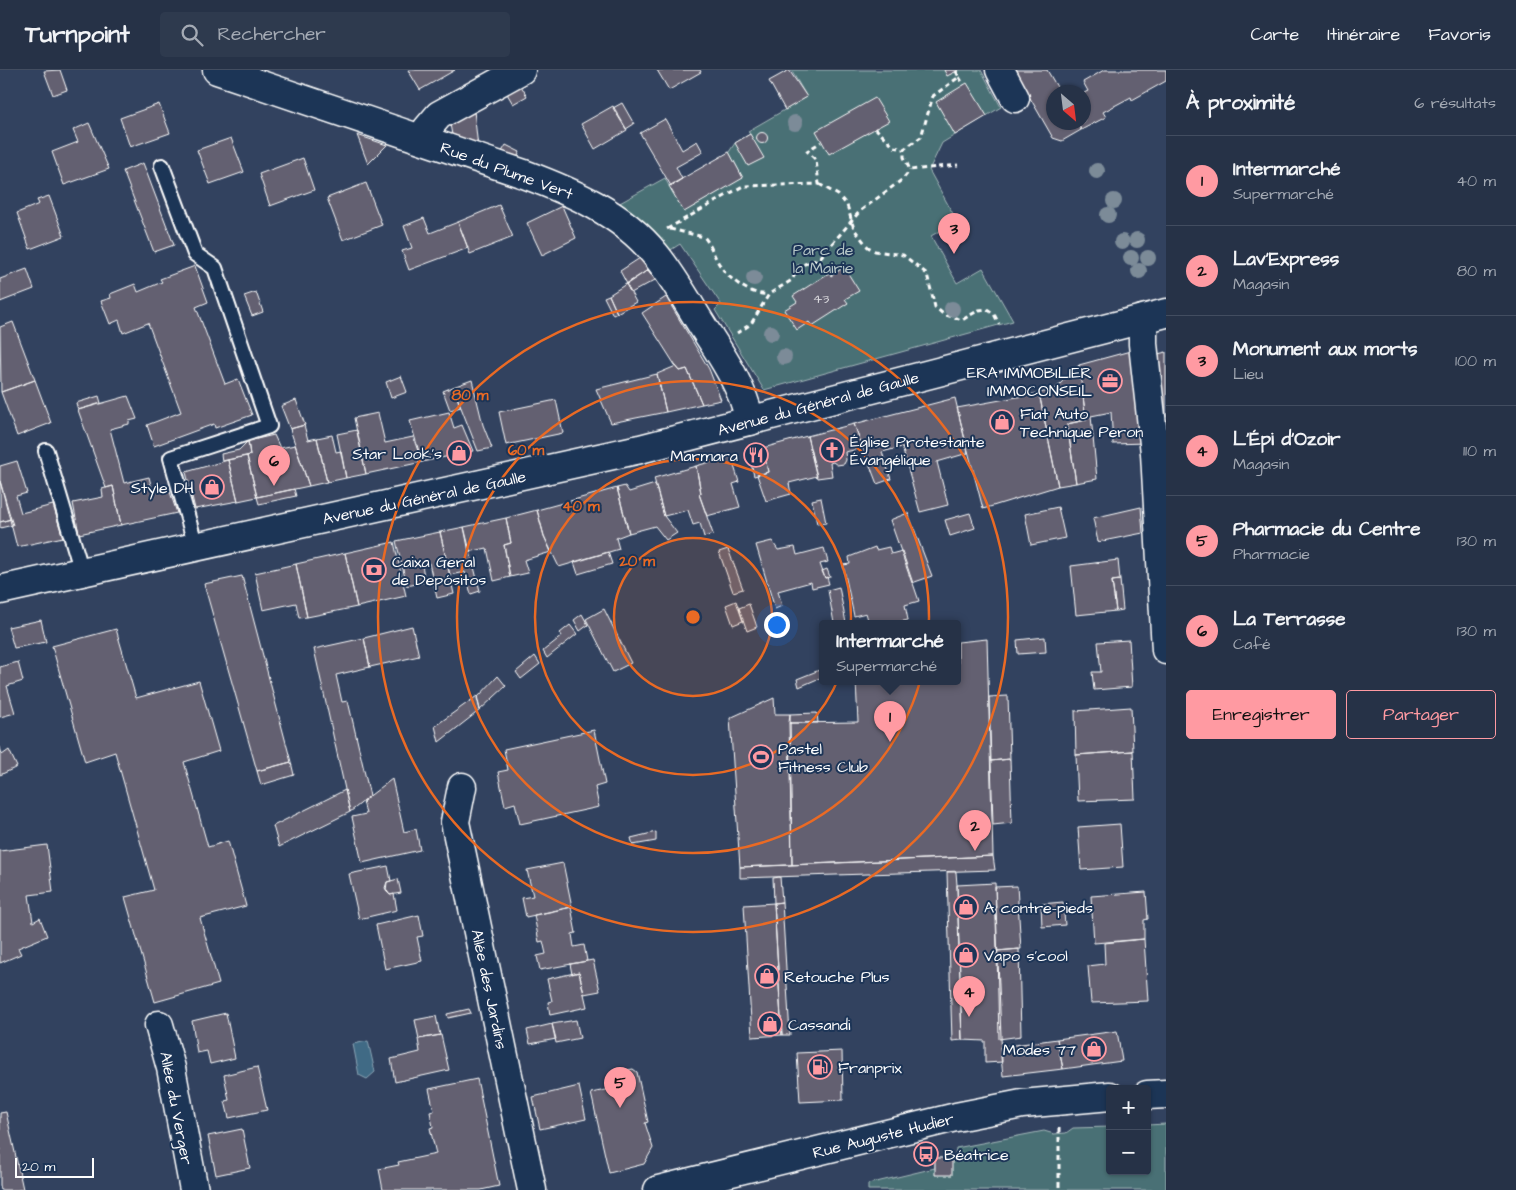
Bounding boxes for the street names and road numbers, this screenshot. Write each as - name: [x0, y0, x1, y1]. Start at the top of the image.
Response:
- street label: Rue du Plume Vert: [437, 137, 577, 205]
- street label: Avenue du Général de Gaulle: [715, 366, 922, 441]
- street label: Avenue du Général de Gaulle: [320, 466, 528, 530]
- street label: Allée des Jardins: [466, 927, 513, 1051]
- street label: Allée du Verger: [153, 1050, 198, 1167]
- street label: Rue Auguste Hudier: [810, 1108, 957, 1165]

